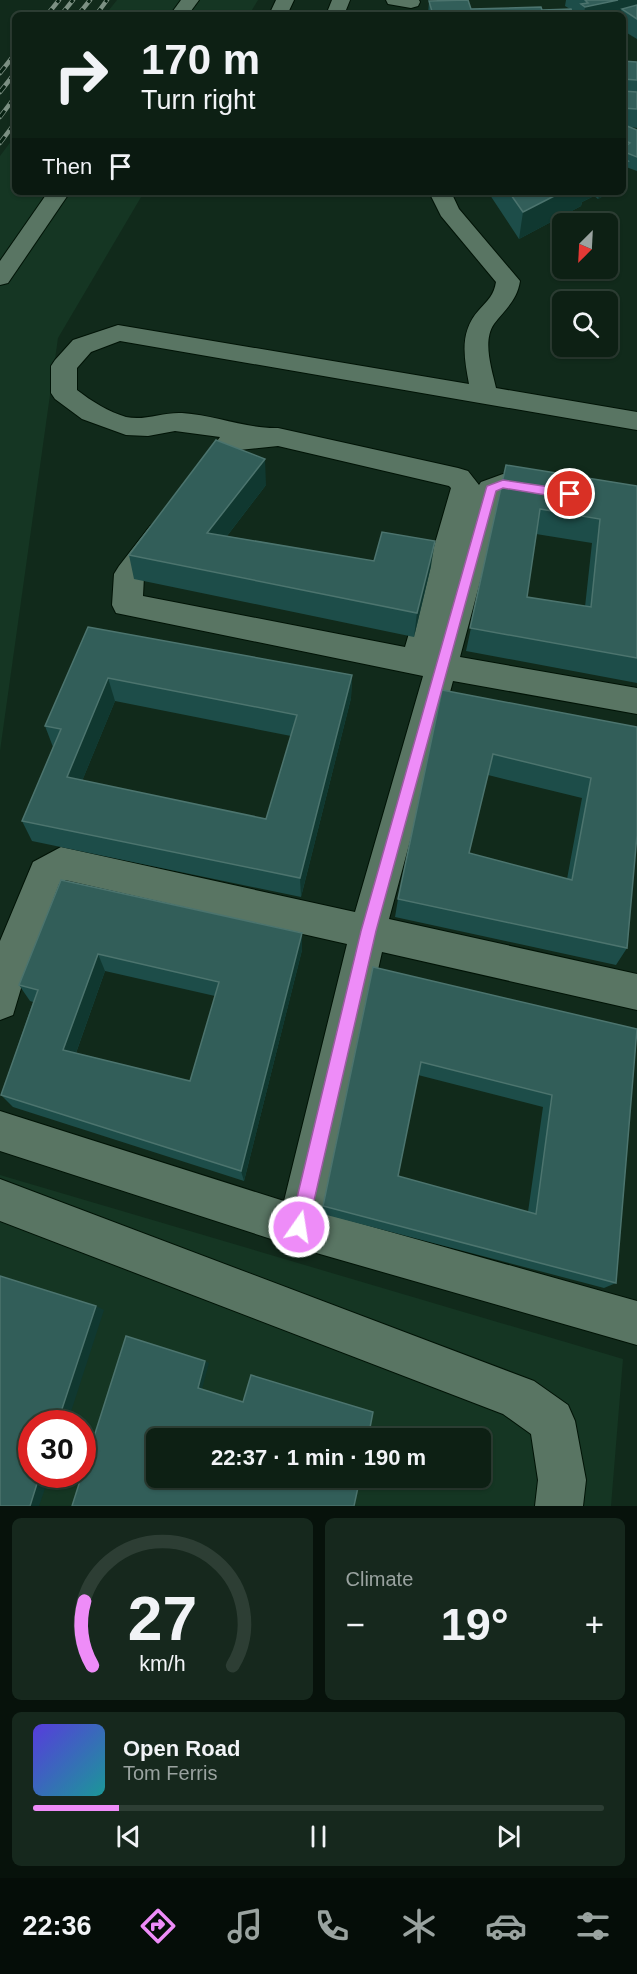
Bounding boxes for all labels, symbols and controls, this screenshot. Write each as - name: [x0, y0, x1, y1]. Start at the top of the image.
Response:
- icon: right: [42, 36, 120, 114]
- text: 170 m: [141, 36, 260, 83]
- text: Turn right: [141, 85, 256, 115]
- icon: arrive: [104, 150, 137, 183]
- text: Then: [42, 154, 92, 179]
- north arrow: [552, 213, 618, 279]
- map controls: [552, 213, 618, 357]
- button: search: [552, 291, 618, 357]
- pin: [544, 468, 595, 519]
- icon: arrive: [553, 477, 586, 510]
- position arrow: [267, 1195, 331, 1259]
- speed limit sign: 30: [18, 1410, 96, 1488]
- text: 22:37 · 1 min · 190 m: [211, 1445, 426, 1470]
- text: Climate: [346, 1568, 413, 1590]
- text: 27: [128, 1584, 197, 1653]
- text: 19°: [441, 1599, 509, 1650]
- text: −: [346, 1606, 365, 1643]
- text: +: [585, 1606, 604, 1643]
- text: km/h: [139, 1652, 185, 1676]
- text: Open Road: [123, 1736, 240, 1761]
- text: Tom Ferris: [123, 1762, 217, 1784]
- icon: previous: [112, 1820, 145, 1853]
- icon: pause: [302, 1820, 335, 1853]
- icon: next: [492, 1820, 525, 1853]
- icon: directions: [137, 1905, 179, 1947]
- icon: music: [224, 1905, 266, 1947]
- icon: phone: [311, 1905, 353, 1947]
- icon: climate: [398, 1905, 440, 1947]
- icon: car: [485, 1905, 527, 1947]
- icon: filters: [572, 1905, 614, 1947]
- text: 22:36: [23, 1911, 92, 1941]

